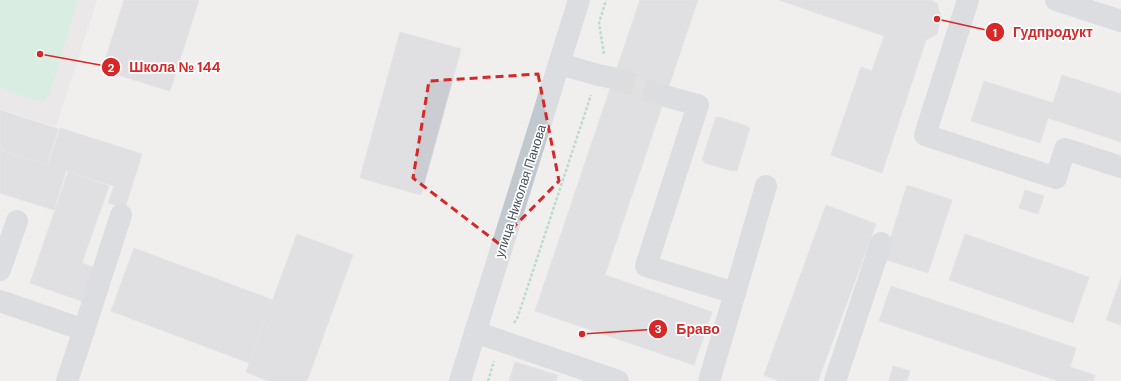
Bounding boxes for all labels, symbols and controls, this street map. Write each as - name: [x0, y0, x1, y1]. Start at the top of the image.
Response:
- callout: Гудпродукт: [985, 19, 1101, 45]
- text: Гудпродукт: [1013, 23, 1093, 41]
- text: 1: [993, 25, 997, 41]
- callout: Школа № 144: [101, 54, 229, 80]
- text: Школа № 144: [129, 58, 221, 76]
- text: 2: [108, 60, 115, 76]
- street label: улица Николая Панова: [491, 122, 550, 260]
- callout: Браво: [648, 316, 727, 342]
- text: Браво: [676, 320, 720, 338]
- text: 3: [654, 321, 662, 337]

